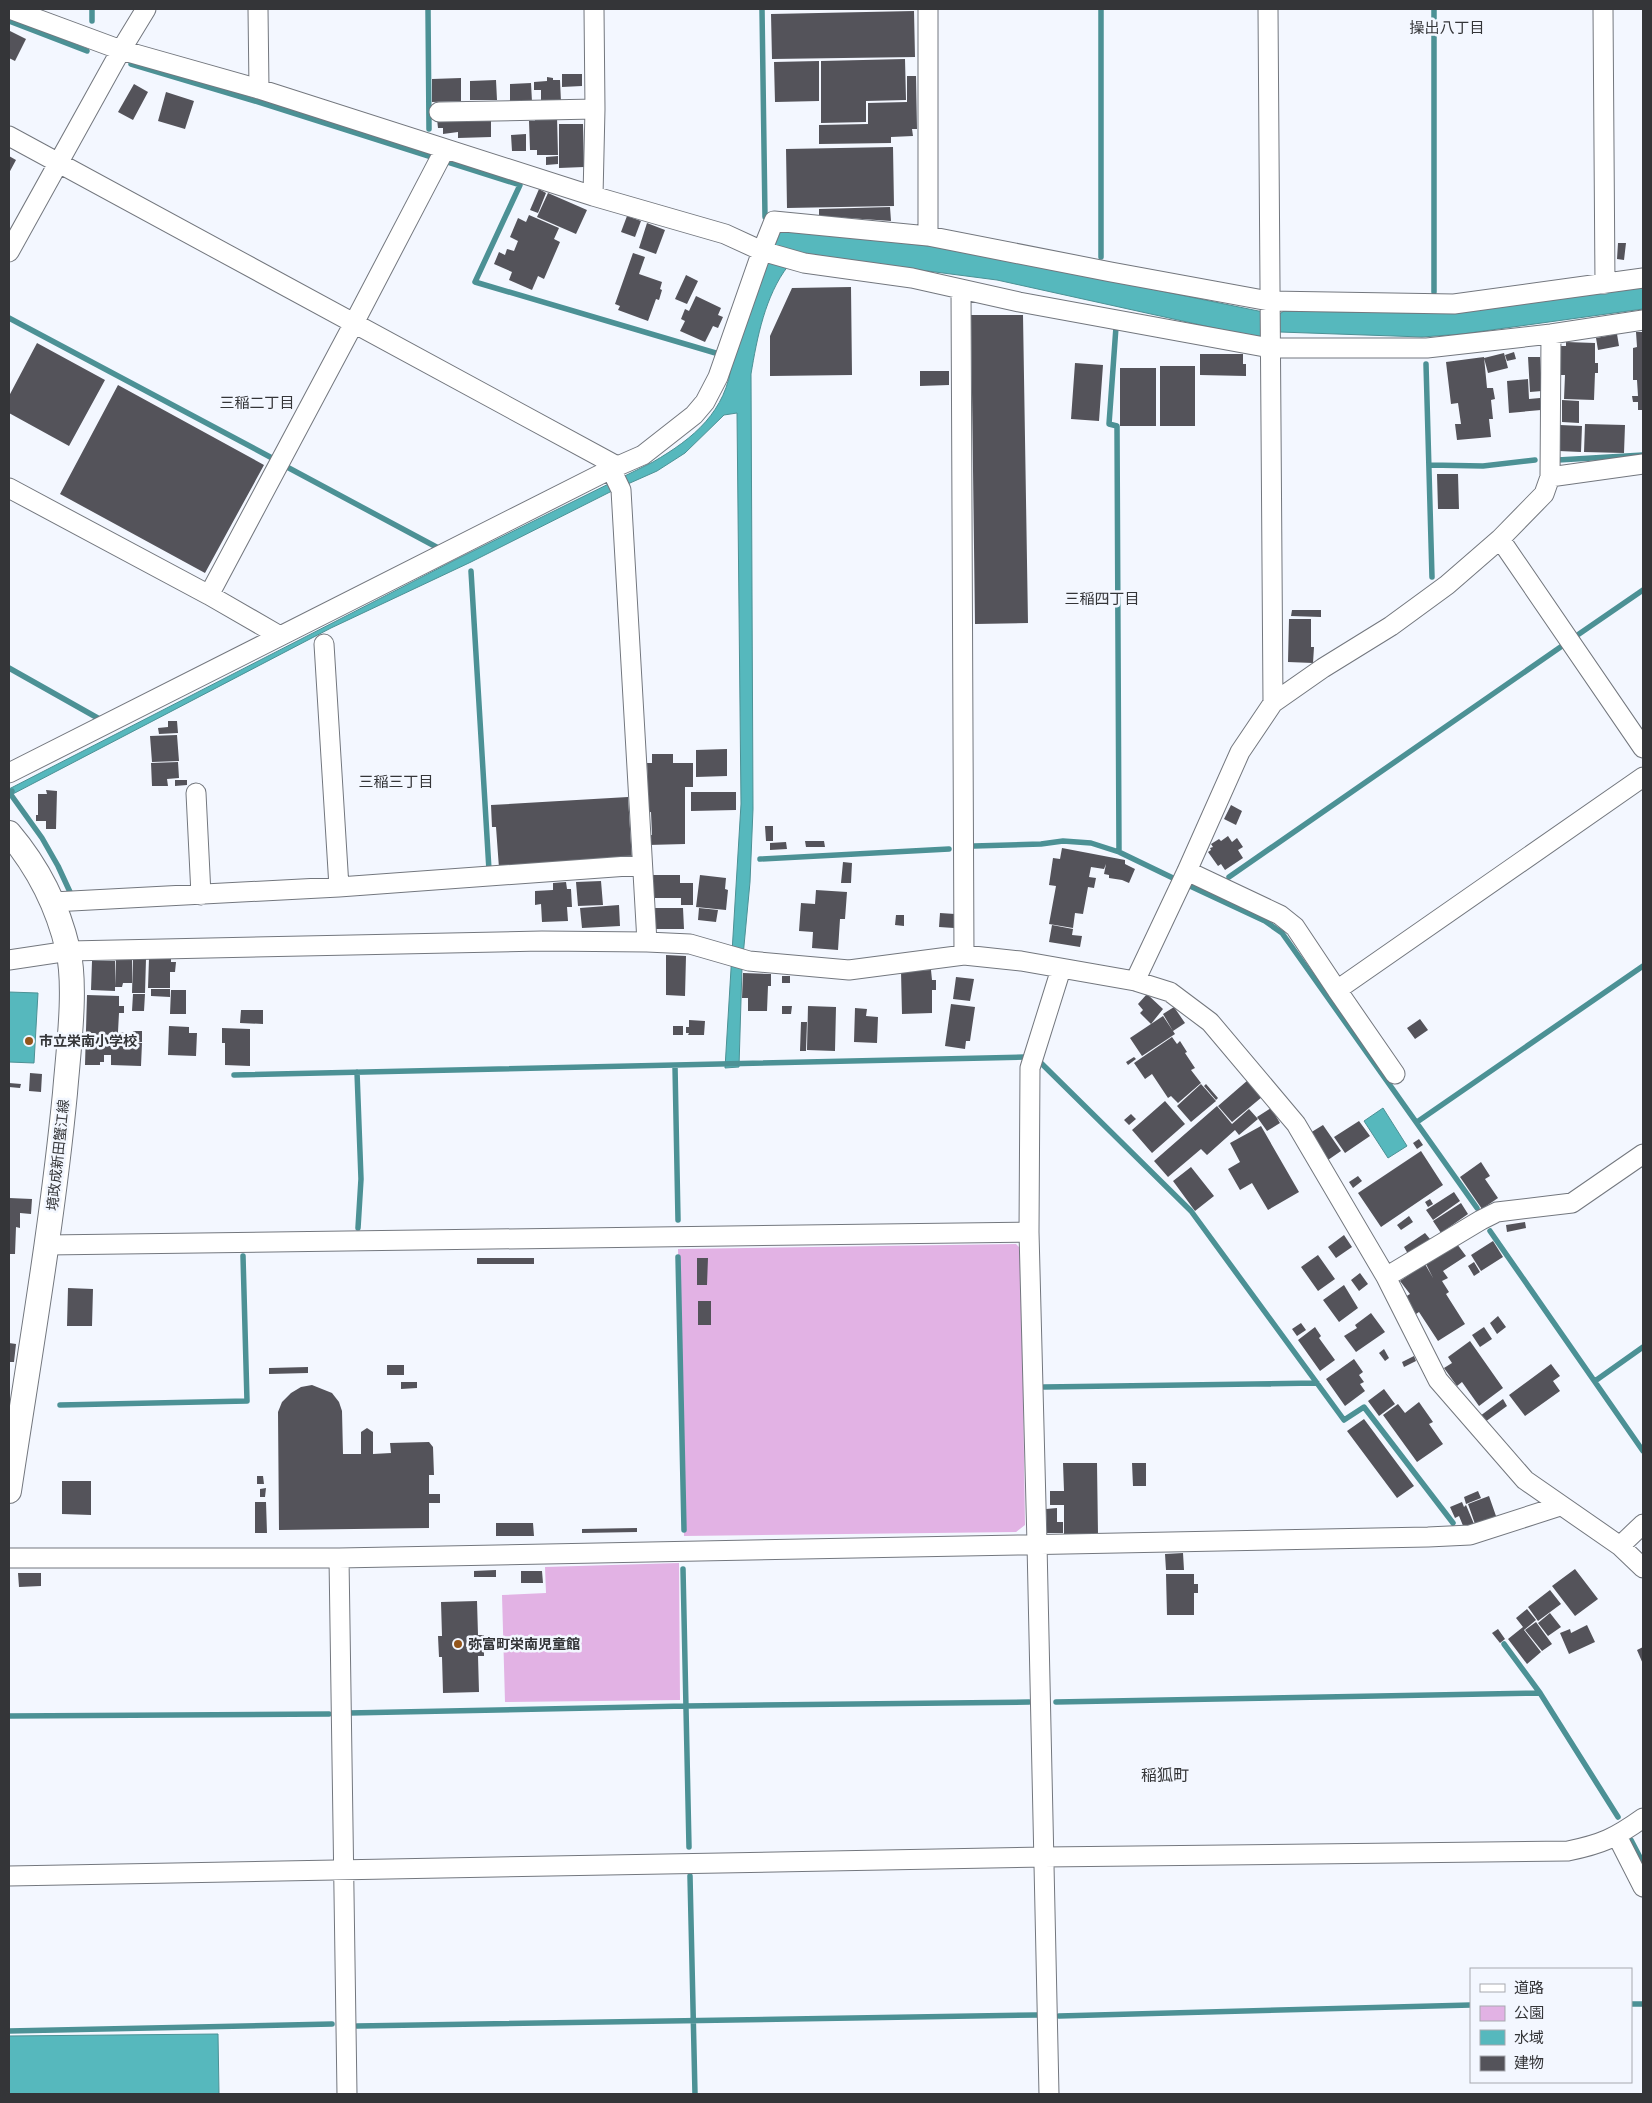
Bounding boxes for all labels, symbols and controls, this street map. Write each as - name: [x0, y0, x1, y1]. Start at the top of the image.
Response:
- district label: 操出八丁目: [1409, 16, 1485, 37]
- district label: 三稲二丁目: [219, 391, 295, 412]
- district label: 三稲四丁目: [1064, 587, 1140, 608]
- district label: 三稲三丁目: [358, 770, 434, 791]
- place label: 市立栄南小学校: [39, 1030, 137, 1050]
- marker: 市立栄南小学校: [23, 1035, 35, 1047]
- street label: 境政成新田蟹江線: [41, 1098, 73, 1212]
- place label: 弥富町栄南児童館: [468, 1633, 580, 1653]
- marker: 弥富町栄南児童館: [452, 1638, 464, 1650]
- district label: 稲狐町: [1141, 1762, 1189, 1786]
- legend: [1470, 1968, 1632, 2083]
- text: 道路: [1514, 1976, 1544, 1997]
- text: 公園: [1514, 2001, 1544, 2022]
- text: 水域: [1514, 2026, 1544, 2047]
- text: 建物: [1514, 2051, 1544, 2072]

